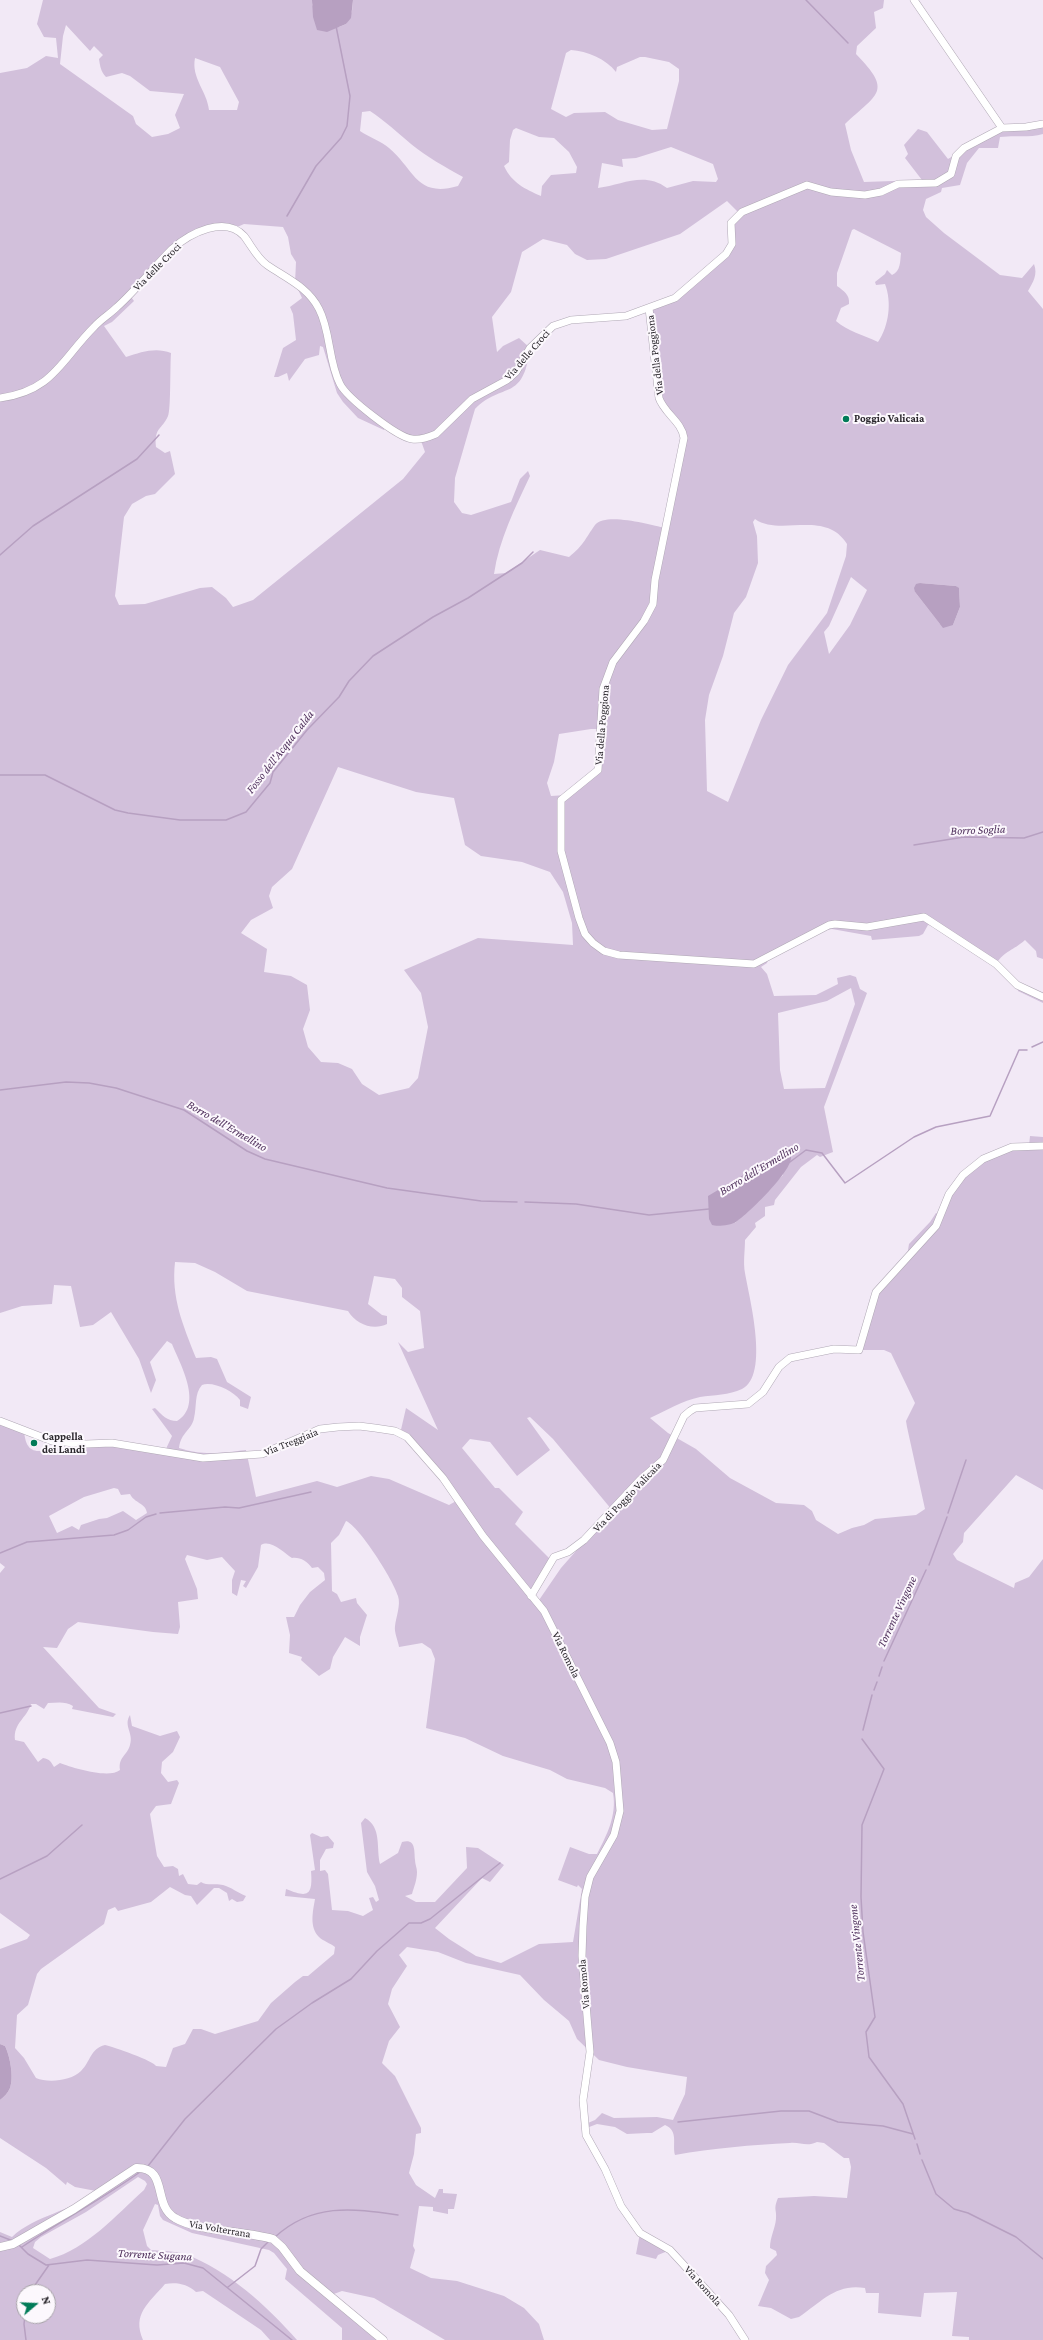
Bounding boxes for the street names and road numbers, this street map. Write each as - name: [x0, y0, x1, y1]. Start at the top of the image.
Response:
- street label: Via delle Croci: [130, 240, 184, 294]
- street label: Via della Poggiona: [644, 314, 666, 396]
- street label: Via delle Croci: [502, 327, 552, 383]
- street label: Via della Poggiona: [592, 684, 612, 766]
- street label: Via Treggiaia: [262, 1425, 320, 1459]
- street label: Via di Poggio Valicaia: [590, 1459, 664, 1535]
- street label: Via Romola: [549, 1630, 583, 1680]
- street label: Via Romola: [575, 1959, 593, 2009]
- street label: Via Volterrana: [188, 2217, 252, 2241]
- street label: Via Romola: [681, 2263, 725, 2309]

